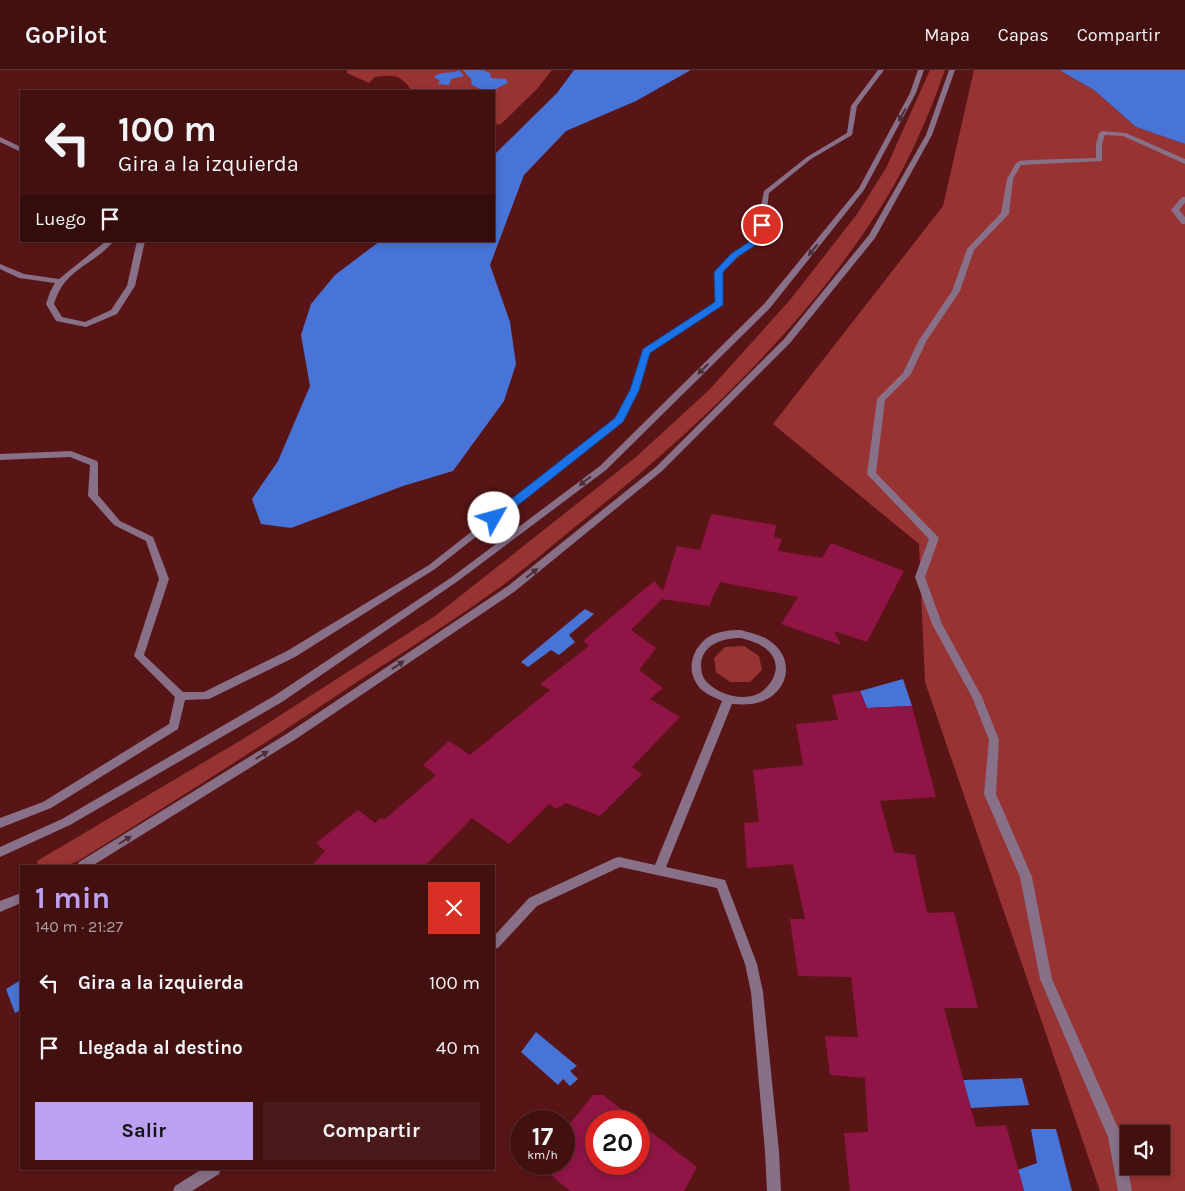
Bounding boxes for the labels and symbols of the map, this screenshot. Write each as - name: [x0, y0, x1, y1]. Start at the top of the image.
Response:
- one-way arrow: [898, 108, 906, 122]
- pin: [741, 204, 783, 246]
- one-way arrow: [807, 243, 818, 256]
- one-way arrow: [697, 363, 709, 375]
- one-way arrow: [578, 476, 592, 486]
- position arrow: [467, 491, 519, 543]
- one-way arrow: [525, 567, 538, 578]
- one-way arrow: [391, 660, 405, 670]
- one-way arrow: [256, 750, 269, 759]
- one-way arrow: [118, 836, 131, 845]
- speed limit sign: 20: [585, 1110, 650, 1175]

